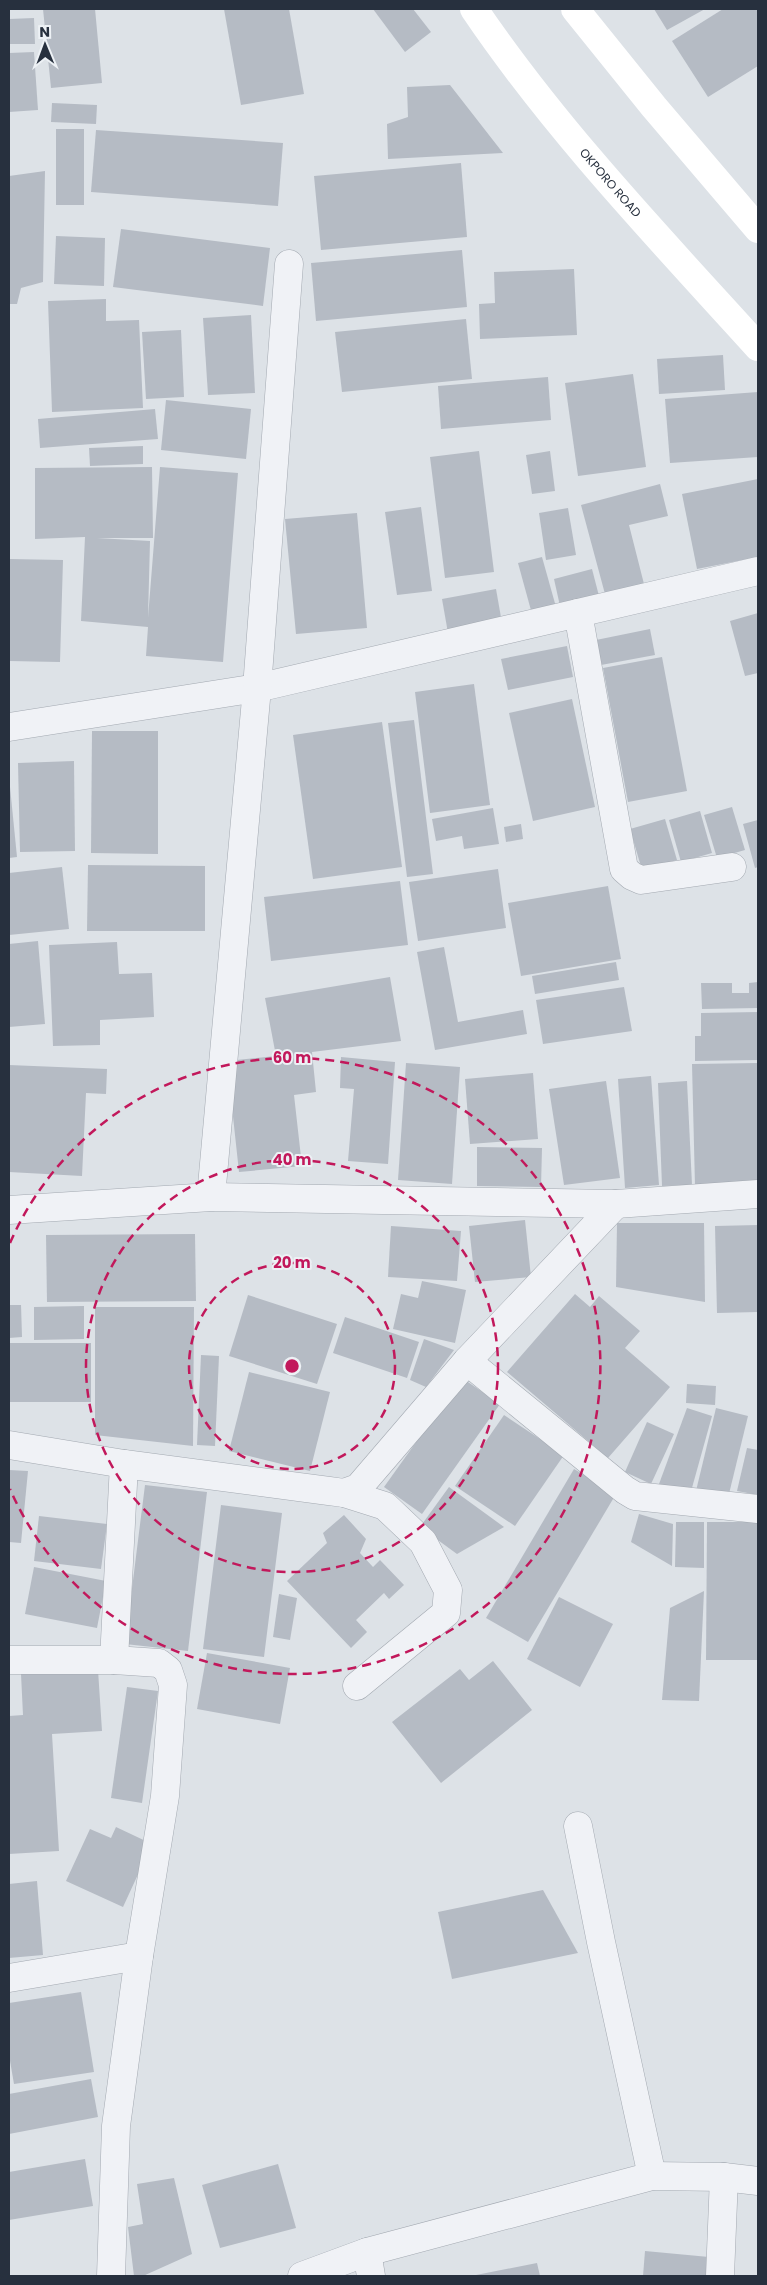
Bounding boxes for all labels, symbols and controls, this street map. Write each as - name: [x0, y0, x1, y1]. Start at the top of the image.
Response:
- north arrow: [20, 20, 70, 70]
- text: N: [39, 22, 50, 42]
- street label: OKPORO ROAD: [576, 144, 645, 221]
- text: 60 m: [273, 1047, 311, 1068]
- text: 40 m: [272, 1149, 312, 1170]
- text: 20 m: [273, 1252, 311, 1273]
- centre of rings: [283, 1357, 301, 1375]

